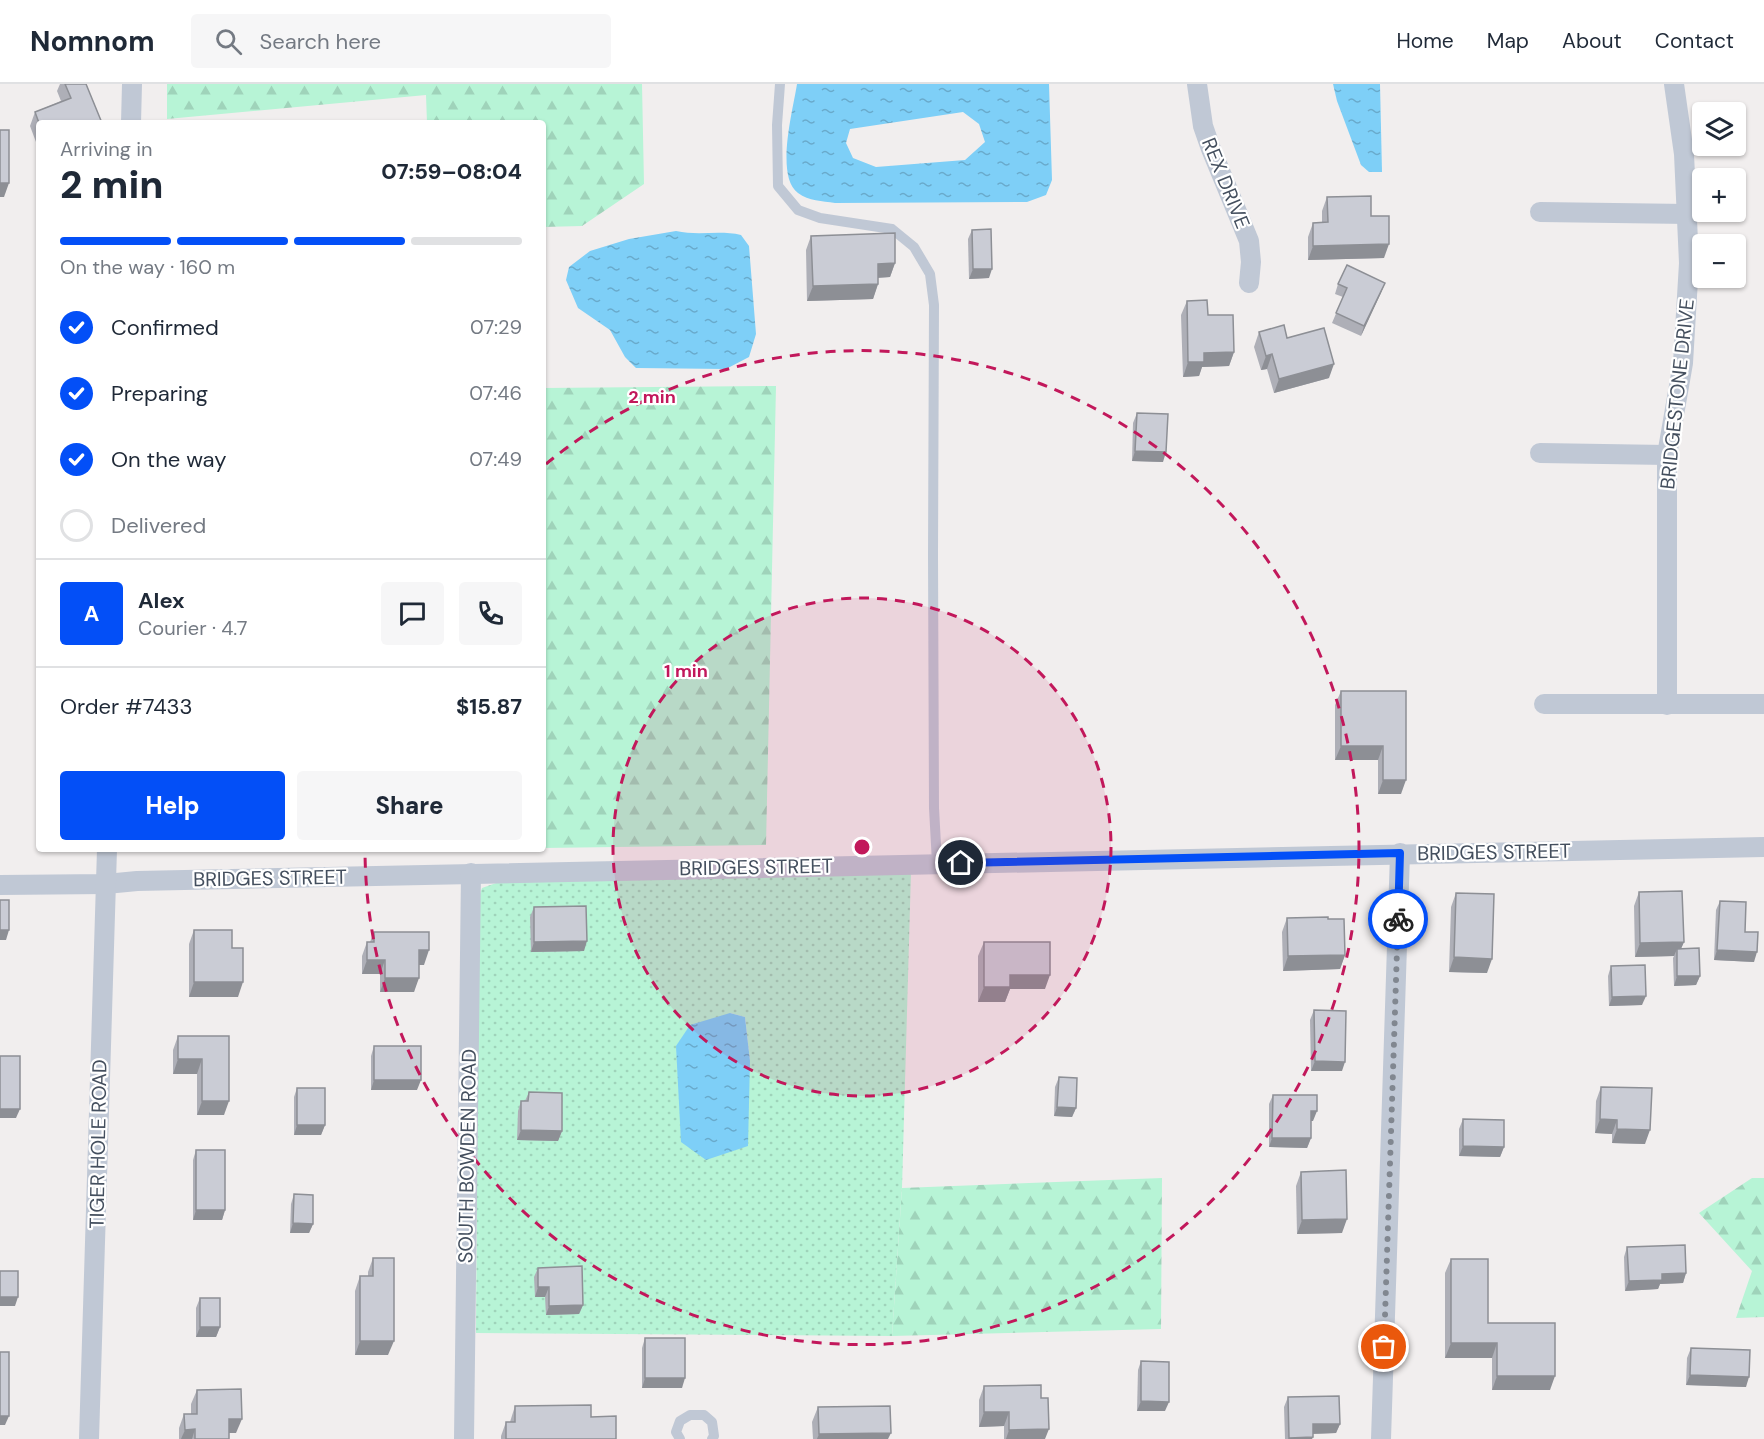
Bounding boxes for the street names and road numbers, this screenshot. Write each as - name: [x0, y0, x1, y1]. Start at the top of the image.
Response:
- street label: REX DRIVE: [1196, 134, 1256, 232]
- street label: BRIDGESTONE DRIVE: [1654, 297, 1700, 491]
- street label: BRIDGES STREET: [1417, 838, 1571, 866]
- street label: BRIDGES STREET: [679, 853, 833, 881]
- street label: BRIDGES STREET: [193, 864, 347, 892]
- street label: SOUTH BOWDEN ROAD: [452, 1049, 482, 1263]
- street label: TIGER HOLE ROAD: [84, 1059, 112, 1229]

